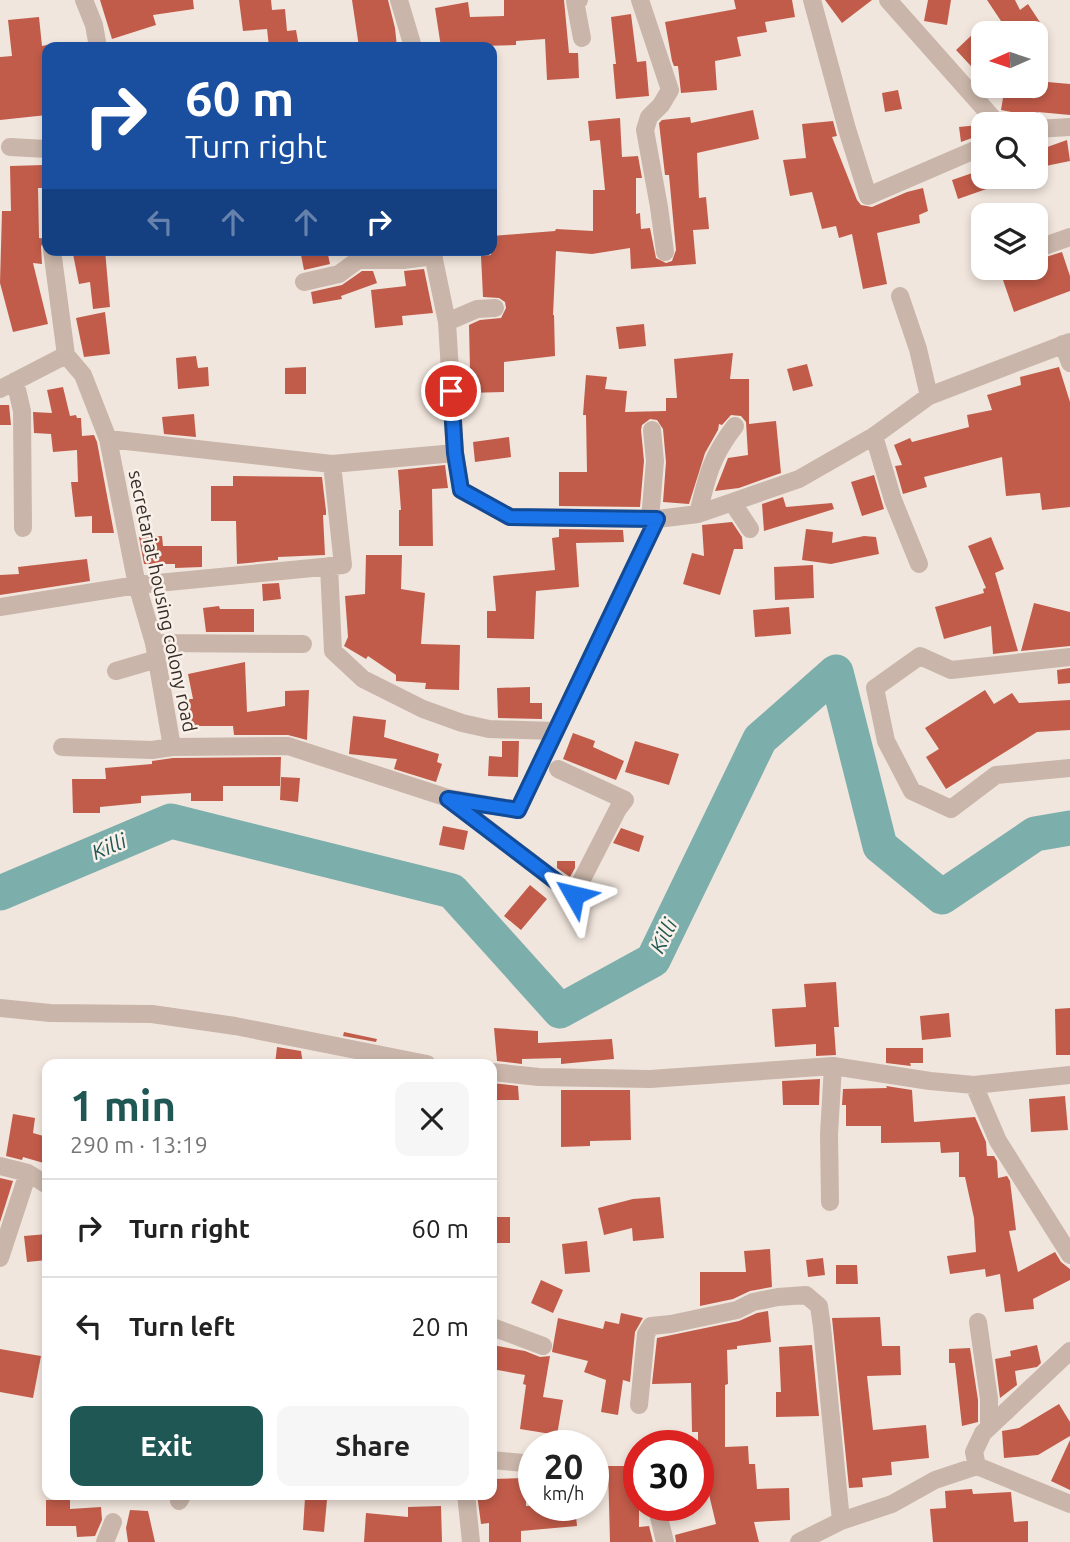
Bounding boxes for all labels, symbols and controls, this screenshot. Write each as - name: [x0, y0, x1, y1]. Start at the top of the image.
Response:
- north arrow: [971, 21, 1048, 98]
- map controls: [971, 21, 1048, 280]
- icon: right: [70, 70, 161, 161]
- text: 60 m: [185, 70, 294, 125]
- button: search: [971, 112, 1048, 189]
- text: Turn right: [185, 128, 327, 164]
- icon: left: [141, 203, 179, 241]
- icon: ahead: [214, 203, 252, 241]
- icon: ahead: [287, 203, 325, 241]
- icon: right: [360, 203, 398, 241]
- button: layers: [971, 203, 1048, 280]
- pin: [421, 361, 481, 421]
- icon: arrive: [432, 372, 470, 410]
- street label: secretariat housing colony road: [124, 468, 202, 734]
- water label: Killi: [88, 828, 130, 864]
- position arrow: [537, 858, 611, 932]
- water label: Killi: [644, 914, 682, 957]
- text: 1 min: [70, 1082, 176, 1129]
- button: close: [395, 1082, 469, 1156]
- text: 290 m · 13:19: [70, 1132, 208, 1157]
- icon: right: [70, 1209, 108, 1247]
- text: Turn right: [129, 1214, 250, 1243]
- text: 60 m: [411, 1214, 469, 1243]
- icon: left: [70, 1307, 108, 1345]
- text: Turn left: [129, 1312, 235, 1341]
- text: 20 m: [411, 1312, 469, 1341]
- button: Exit: [70, 1406, 263, 1486]
- button: Share: [277, 1406, 469, 1486]
- speed limit sign: 30: [623, 1430, 714, 1521]
- text: 20: [544, 1446, 583, 1486]
- text: km/h: [543, 1483, 584, 1503]

